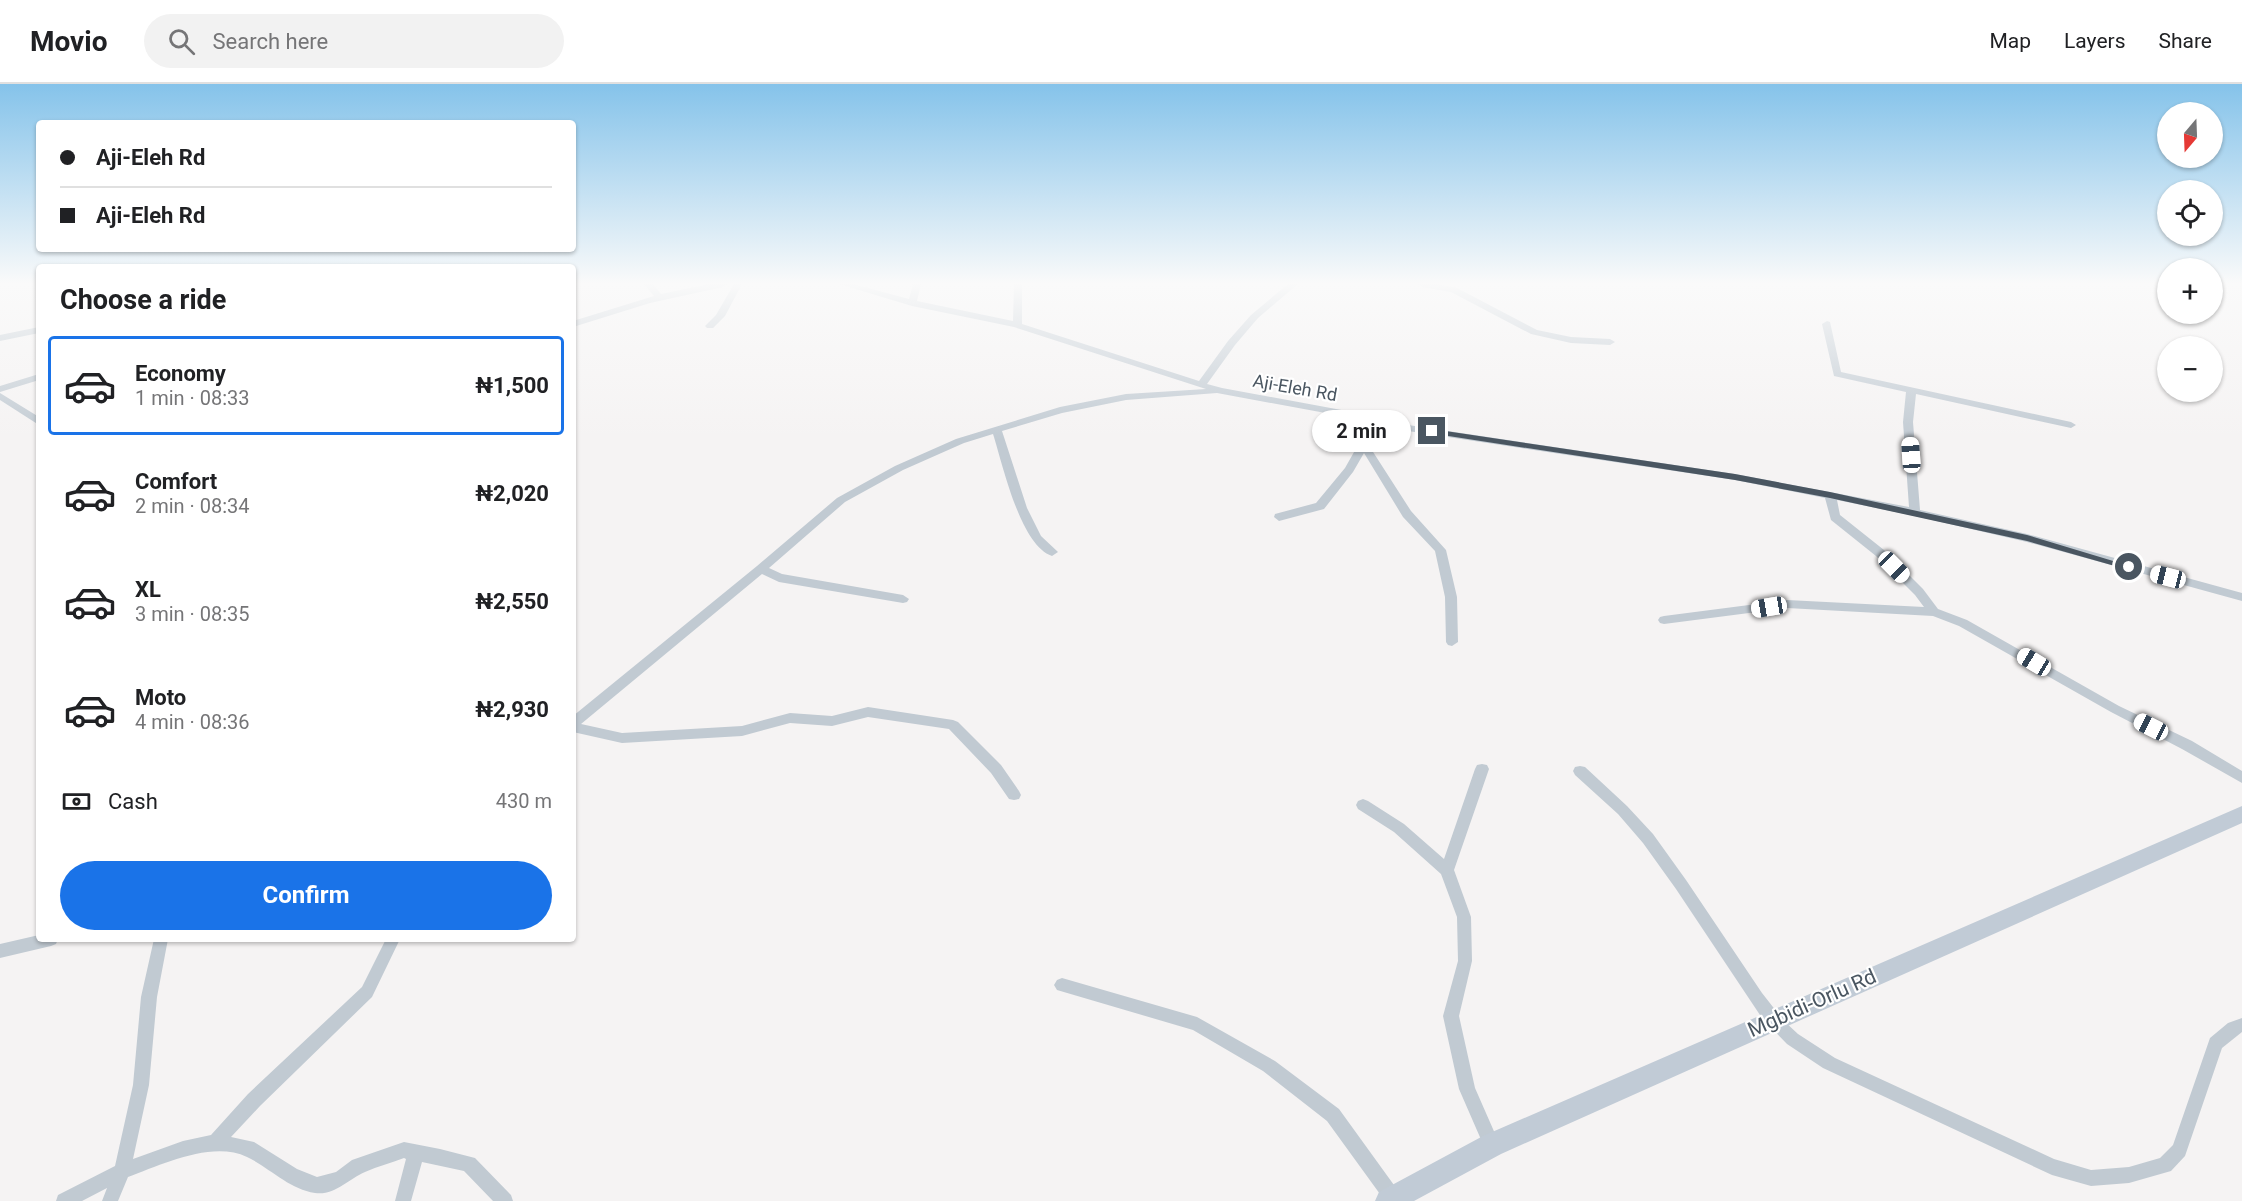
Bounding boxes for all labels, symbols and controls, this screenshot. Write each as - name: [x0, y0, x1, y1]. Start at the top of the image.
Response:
- search box: [144, 14, 564, 68]
- text: Movio: [30, 25, 108, 58]
- icon: search: [165, 25, 198, 58]
- text: Search here: [213, 29, 328, 54]
- text: Map: [1989, 29, 2031, 53]
- text: Layers: [2064, 29, 2125, 53]
- text: Share: [2158, 29, 2212, 53]
- north arrow: [2157, 102, 2223, 168]
- map controls: [2157, 102, 2223, 402]
- text: Aji-Eleh Rd: [96, 145, 205, 170]
- button: locate: [2157, 180, 2223, 246]
- text: Aji-Eleh Rd: [96, 203, 205, 228]
- button: +: [2157, 258, 2223, 324]
- text: Choose a ride: [60, 284, 226, 316]
- button: −: [2157, 336, 2223, 402]
- icon: car: [63, 359, 117, 413]
- text: Economy: [135, 361, 226, 386]
- street label: Aji-Eleh Rd: [1251, 370, 1339, 405]
- text: ₦1,500: [475, 373, 549, 398]
- text: 1 min · 08:33: [135, 386, 250, 410]
- callout: 2 min: [1312, 410, 1411, 452]
- route end: [1418, 417, 1445, 444]
- text: 2 min: [1336, 419, 1387, 443]
- car: [1901, 436, 1921, 474]
- icon: car: [63, 467, 117, 521]
- text: Comfort: [135, 469, 217, 494]
- text: ₦2,020: [475, 481, 549, 506]
- text: 2 min · 08:34: [135, 494, 250, 518]
- car: [1875, 548, 1913, 586]
- route start: [2115, 553, 2142, 580]
- car: [2148, 564, 2188, 590]
- icon: car: [63, 575, 117, 629]
- text: XL: [135, 577, 161, 602]
- text: ₦2,550: [475, 589, 549, 614]
- car: [1750, 595, 1788, 619]
- text: 3 min · 08:35: [135, 602, 250, 626]
- car: [2014, 645, 2054, 679]
- icon: car: [63, 683, 117, 737]
- text: Moto: [135, 685, 186, 710]
- text: ₦2,930: [475, 697, 549, 722]
- text: 4 min · 08:36: [135, 710, 250, 734]
- car: [2131, 711, 2171, 743]
- icon: cash: [60, 785, 93, 818]
- text: Cash: [108, 789, 158, 814]
- text: 430 m: [496, 789, 552, 813]
- button: Confirm: [60, 861, 552, 930]
- street label: Mgbidi-Orlu Rd: [1744, 964, 1880, 1042]

